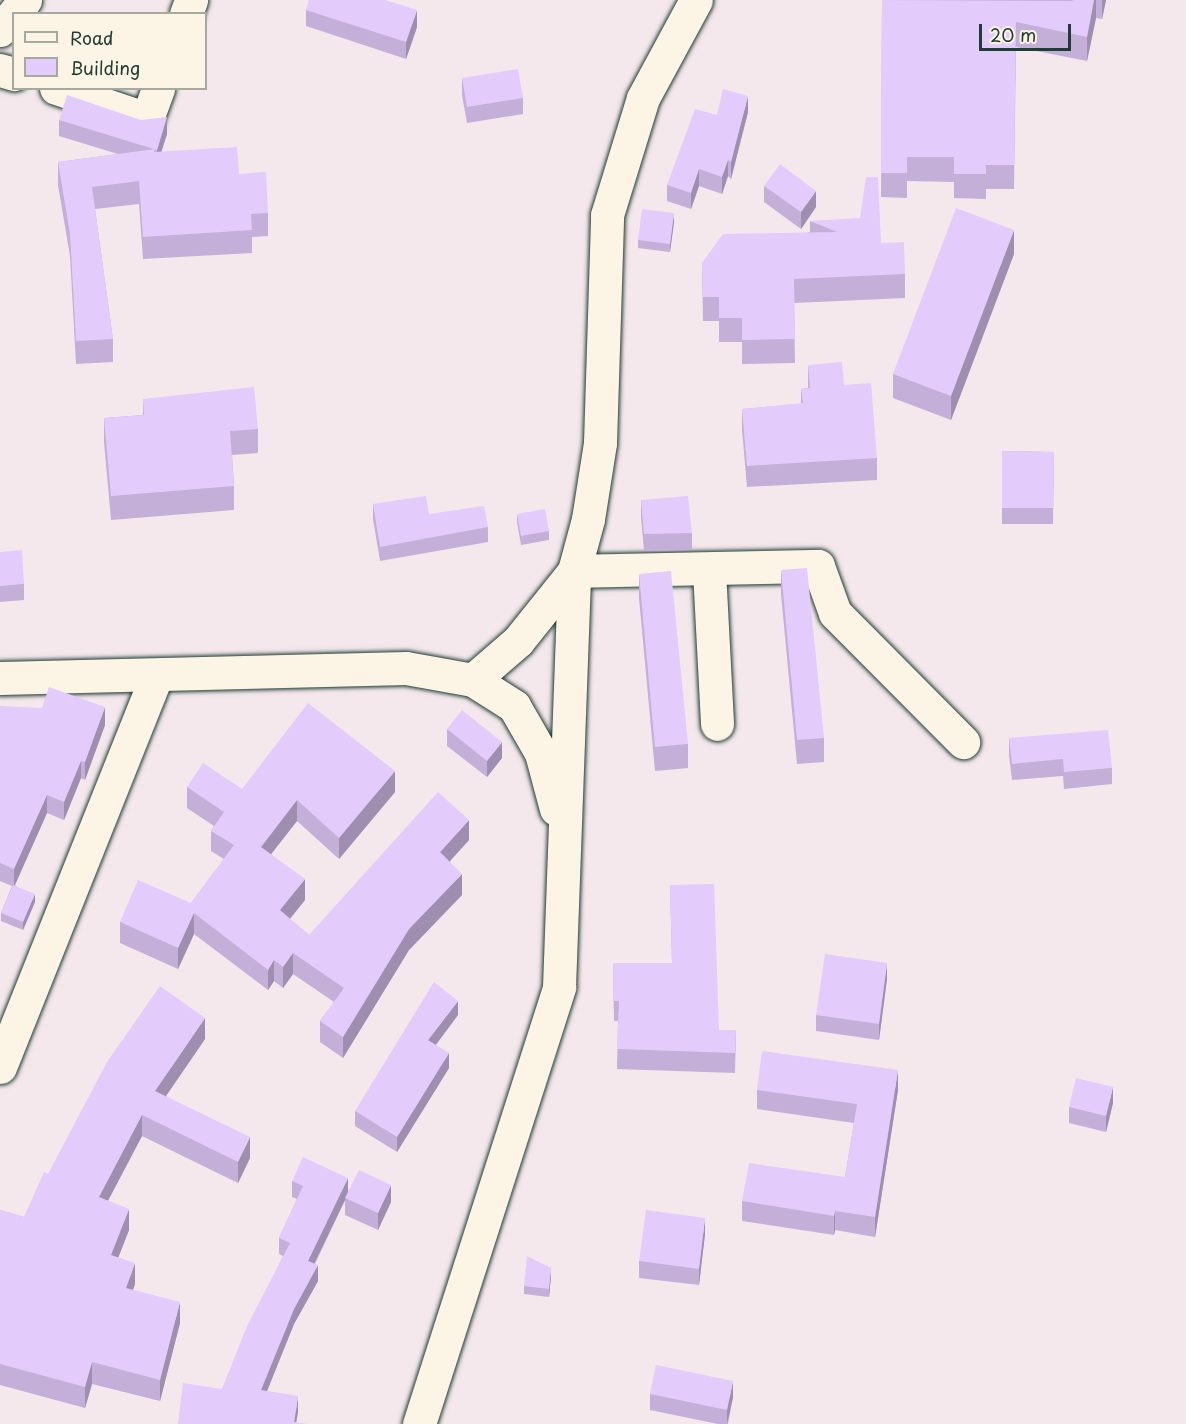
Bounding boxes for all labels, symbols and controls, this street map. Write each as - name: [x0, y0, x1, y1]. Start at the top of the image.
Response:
- legend: [12, 12, 207, 90]
- scale bar: [982, 12, 1074, 50]
- text: 20 m: [990, 21, 1036, 48]
- text: Road: [70, 24, 114, 51]
- text: Building: [70, 54, 140, 81]

